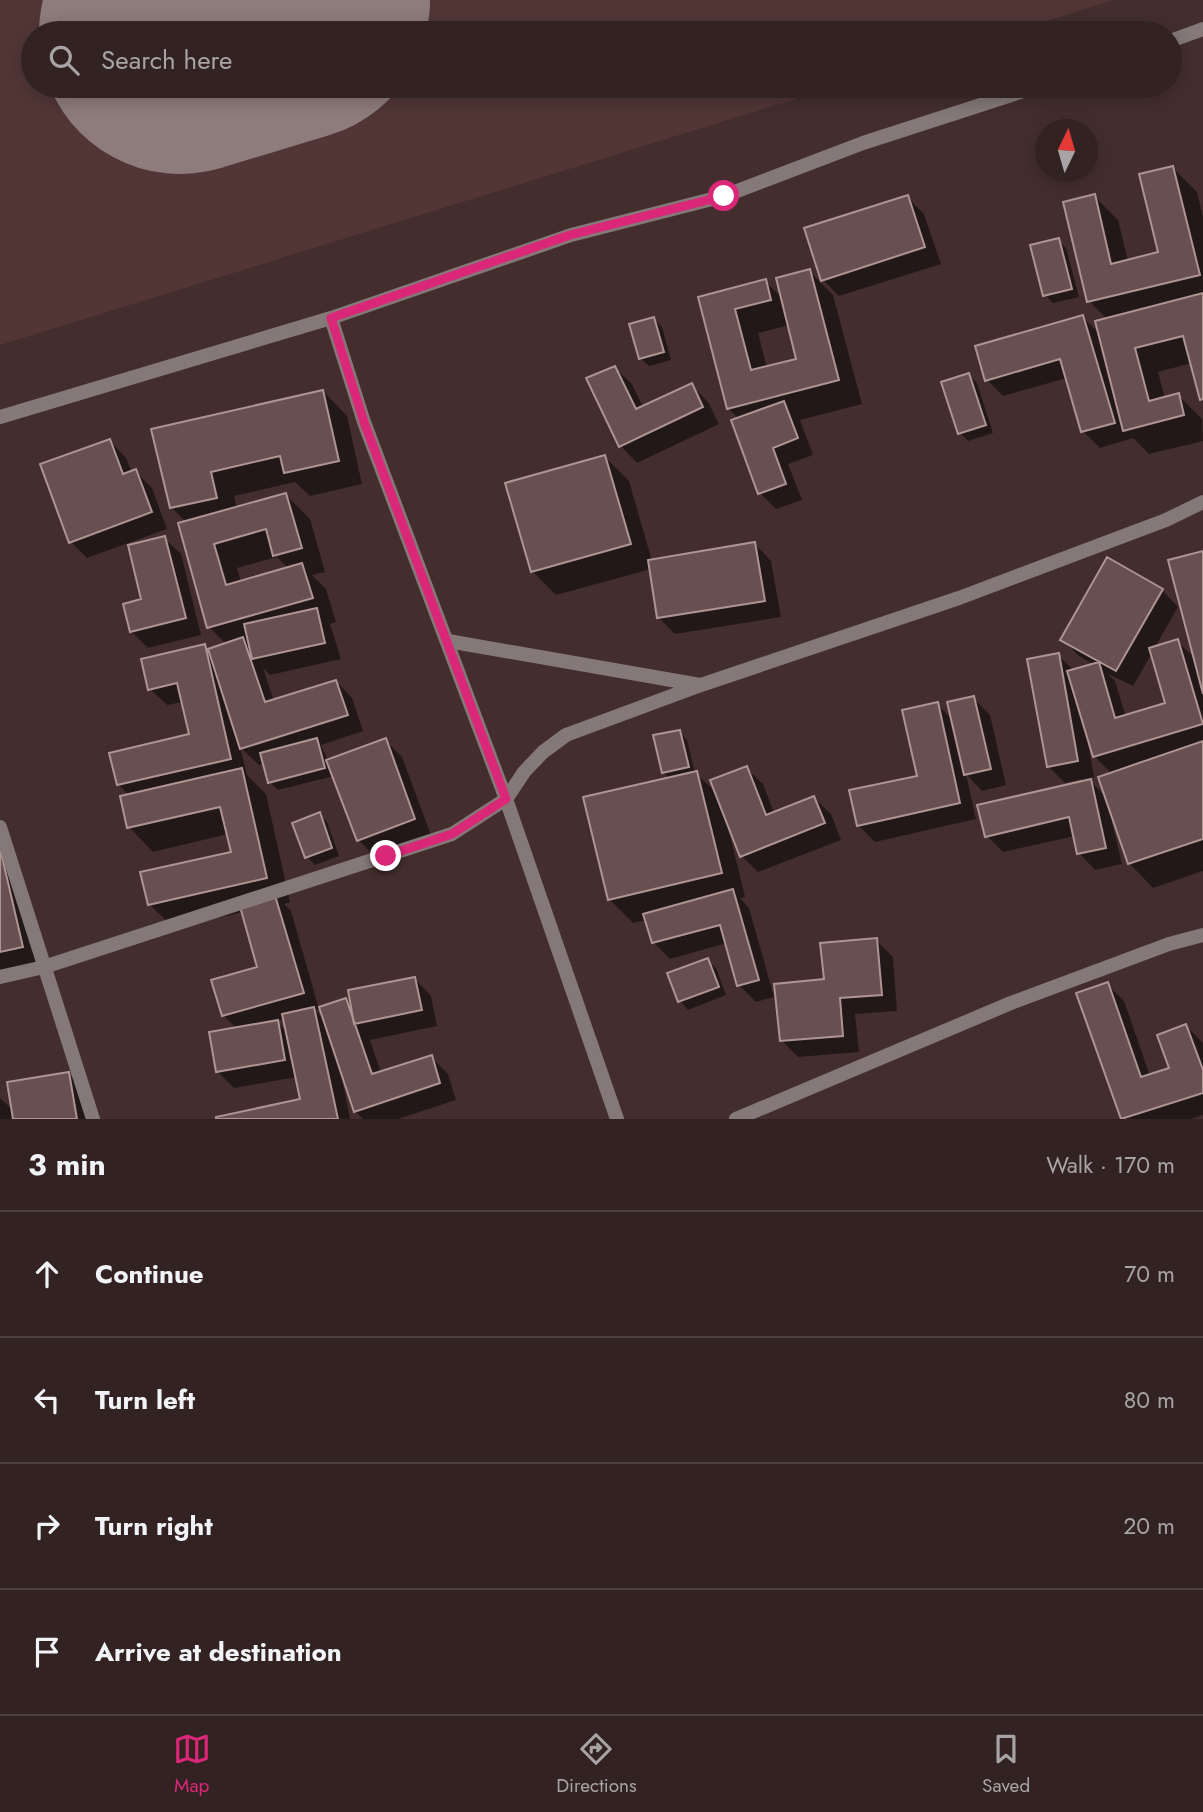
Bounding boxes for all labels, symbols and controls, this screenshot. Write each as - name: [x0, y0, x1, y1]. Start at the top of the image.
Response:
- search box: [21, 21, 1182, 98]
- icon: search: [45, 41, 83, 79]
- text: Search here: [101, 41, 233, 79]
- north arrow: [1035, 119, 1098, 182]
- route start: [708, 180, 739, 211]
- route end: [370, 840, 401, 871]
- text: 3 min: [28, 1143, 106, 1186]
- text: Walk · 170 m: [1046, 1148, 1175, 1182]
- icon: ahead: [28, 1255, 66, 1293]
- text: Continue: [95, 1255, 204, 1293]
- text: 70 m: [1124, 1257, 1175, 1291]
- icon: left: [28, 1381, 66, 1419]
- text: Turn left: [95, 1381, 195, 1419]
- text: 80 m: [1124, 1383, 1175, 1417]
- icon: right: [28, 1507, 66, 1545]
- text: Turn right: [95, 1507, 213, 1545]
- text: 20 m: [1123, 1509, 1175, 1543]
- icon: arrive: [28, 1633, 66, 1671]
- text: Arrive at destination: [95, 1633, 342, 1671]
- tab: Map: [173, 1730, 211, 1799]
- tab: Directions: [556, 1730, 637, 1799]
- tab: Saved: [982, 1730, 1030, 1799]

